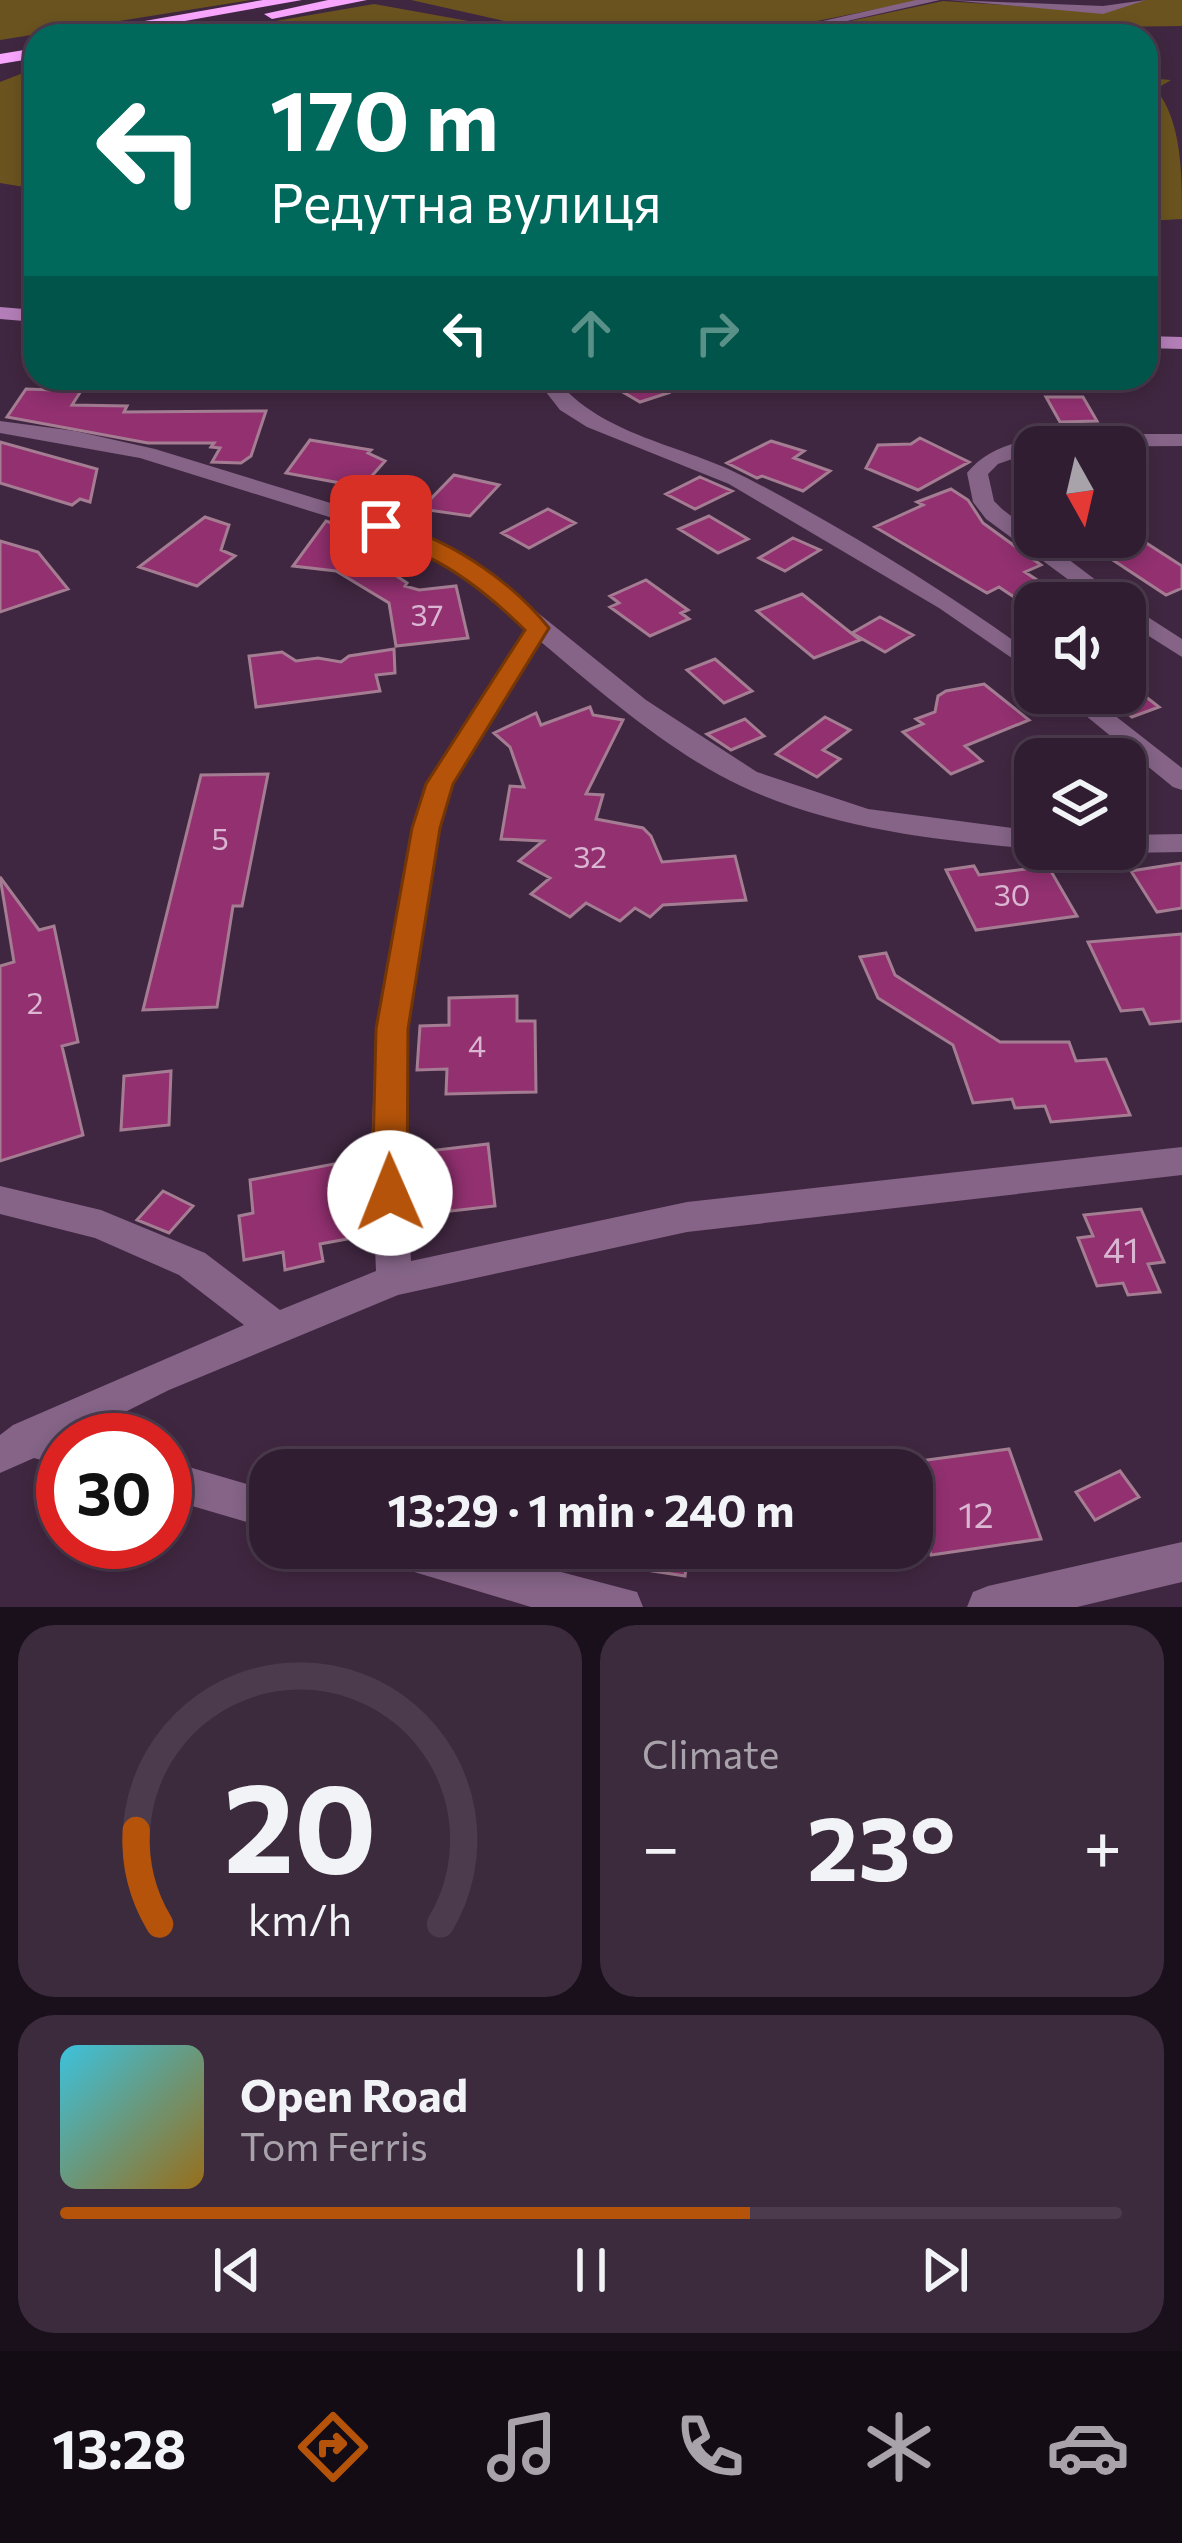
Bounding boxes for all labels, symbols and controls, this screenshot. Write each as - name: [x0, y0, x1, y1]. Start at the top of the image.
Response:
- text: 170 m: [270, 66, 499, 168]
- icon: left: [72, 72, 228, 228]
- text: Редутна вулиця: [270, 168, 662, 234]
- icon: left: [432, 300, 498, 366]
- icon: ahead: [558, 300, 624, 366]
- icon: right: [684, 300, 750, 366]
- north arrow: [1014, 426, 1146, 558]
- map controls: [1014, 426, 1146, 870]
- pin: [330, 475, 432, 577]
- icon: arrive: [348, 493, 414, 559]
- button: sound: [1014, 582, 1146, 714]
- house number: 37: [411, 595, 443, 632]
- button: layers: [1014, 738, 1146, 870]
- house number: 5: [211, 819, 229, 856]
- house number: 32: [573, 837, 607, 874]
- house number: 30: [994, 875, 1030, 912]
- house number: 2: [27, 983, 43, 1020]
- house number: 4: [468, 1026, 486, 1063]
- position arrow: [327, 1130, 453, 1256]
- house number: 41: [1103, 1226, 1139, 1270]
- speed limit sign: 30: [36, 1413, 192, 1569]
- text: 13:29 · 1 min · 240 m: [388, 1481, 794, 1536]
- house number: 12: [958, 1491, 994, 1535]
- text: Climate: [642, 1729, 779, 1777]
- text: 20: [223, 1746, 377, 1899]
- text: 23°: [807, 1789, 956, 1900]
- text: −: [642, 1804, 680, 1885]
- text: +: [1083, 1804, 1122, 1885]
- text: km/h: [248, 1892, 352, 1945]
- text: Open Road: [240, 2066, 468, 2121]
- text: Tom Ferris: [240, 2121, 428, 2169]
- icon: previous: [204, 2237, 270, 2303]
- icon: pause: [558, 2237, 624, 2303]
- icon: next: [912, 2237, 978, 2303]
- icon: directions: [291, 2405, 375, 2489]
- icon: music: [480, 2405, 564, 2489]
- icon: phone: [668, 2405, 752, 2489]
- icon: climate: [857, 2405, 941, 2489]
- icon: car: [1046, 2405, 1130, 2489]
- text: 13:28: [52, 2414, 186, 2480]

